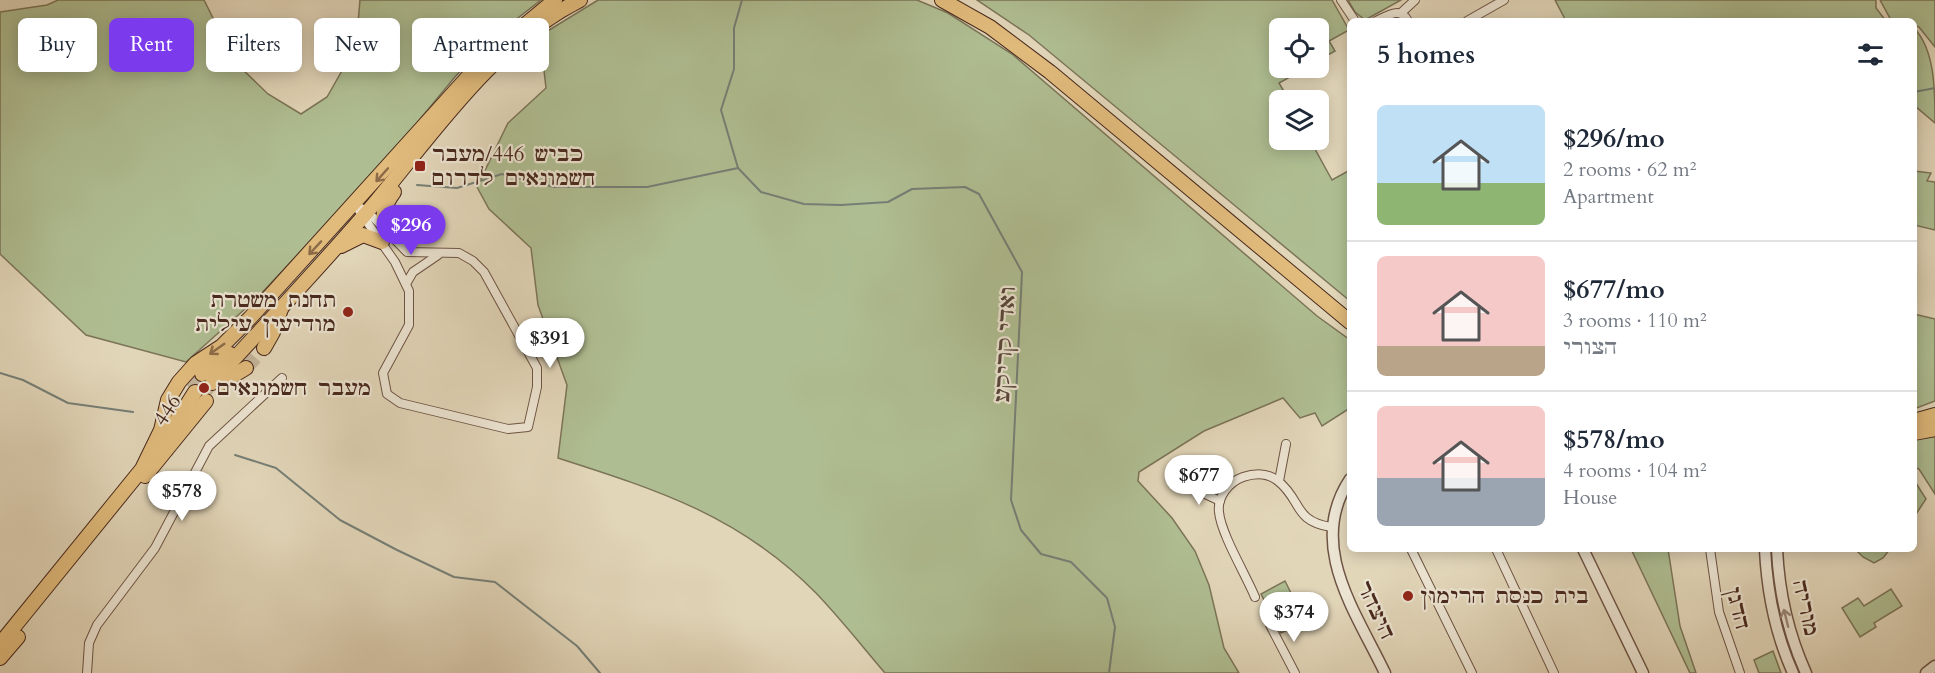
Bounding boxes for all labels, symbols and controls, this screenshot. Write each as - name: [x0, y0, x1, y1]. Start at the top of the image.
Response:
- chip: Buy: [18, 18, 97, 72]
- chip: Rent: [109, 18, 194, 72]
- chip: Filters: [206, 18, 302, 72]
- chip: New: [314, 18, 400, 72]
- chip: Apartment: [412, 18, 549, 72]
- map controls: [1269, 18, 1329, 150]
- button: locate: [1269, 18, 1329, 78]
- text: 5 homes: [1377, 37, 1475, 72]
- icon: filters: [1854, 38, 1887, 71]
- button: layers: [1269, 90, 1329, 150]
- text: $296/mo: [1563, 121, 1665, 156]
- icon: home: [1425, 129, 1497, 201]
- place label: כביש 446/מעבר חשמונאים לדרום: [432, 140, 596, 193]
- text: 2 rooms · 62 m²: [1563, 156, 1696, 183]
- marker: כביש 446/מעבר חשמונאים לדרום: [413, 159, 427, 173]
- one-way arrow: [375, 167, 389, 182]
- text: Apartment: [1563, 183, 1654, 210]
- pin: $296: [375, 205, 447, 256]
- text: $296: [391, 211, 431, 238]
- one-way arrow: [308, 240, 323, 255]
- text: $677/mo: [1563, 272, 1665, 307]
- icon: home: [1425, 280, 1497, 352]
- water label: ואדי קריקע: [987, 285, 1023, 403]
- place label: תחנת משטרת מודיעין עילית: [195, 286, 336, 339]
- marker: תחנת משטרת מודיעין עילית: [341, 305, 355, 319]
- text: 3 rooms · 110 m²: [1563, 307, 1707, 334]
- pin: $391: [514, 318, 586, 369]
- text: $391: [530, 324, 570, 351]
- text: הצורי: [1563, 334, 1617, 361]
- one-way arrow: [209, 343, 226, 355]
- place label: מעבר חשמונאים: [216, 374, 371, 403]
- marker: מעבר חשמונאים: [197, 381, 211, 395]
- street label: 446: [146, 389, 188, 432]
- text: $578/mo: [1563, 422, 1665, 457]
- icon: home: [1425, 430, 1497, 502]
- pin: $677: [1163, 455, 1235, 506]
- text: 4 rooms · 104 m²: [1563, 457, 1707, 484]
- text: $677: [1179, 461, 1219, 488]
- pin: $578: [146, 471, 218, 522]
- text: $578: [162, 477, 202, 504]
- text: House: [1563, 484, 1617, 511]
- street label: היצהר: [1349, 576, 1402, 644]
- street label: מוריה: [1785, 577, 1826, 639]
- place label: בית כנסת הרימון: [1420, 582, 1589, 611]
- street label: הדגן: [1718, 584, 1757, 633]
- marker: בית כנסת הרימון: [1401, 589, 1415, 603]
- pin: $374: [1258, 592, 1330, 643]
- text: $374: [1274, 598, 1314, 625]
- one-way arrow: [1780, 609, 1791, 628]

